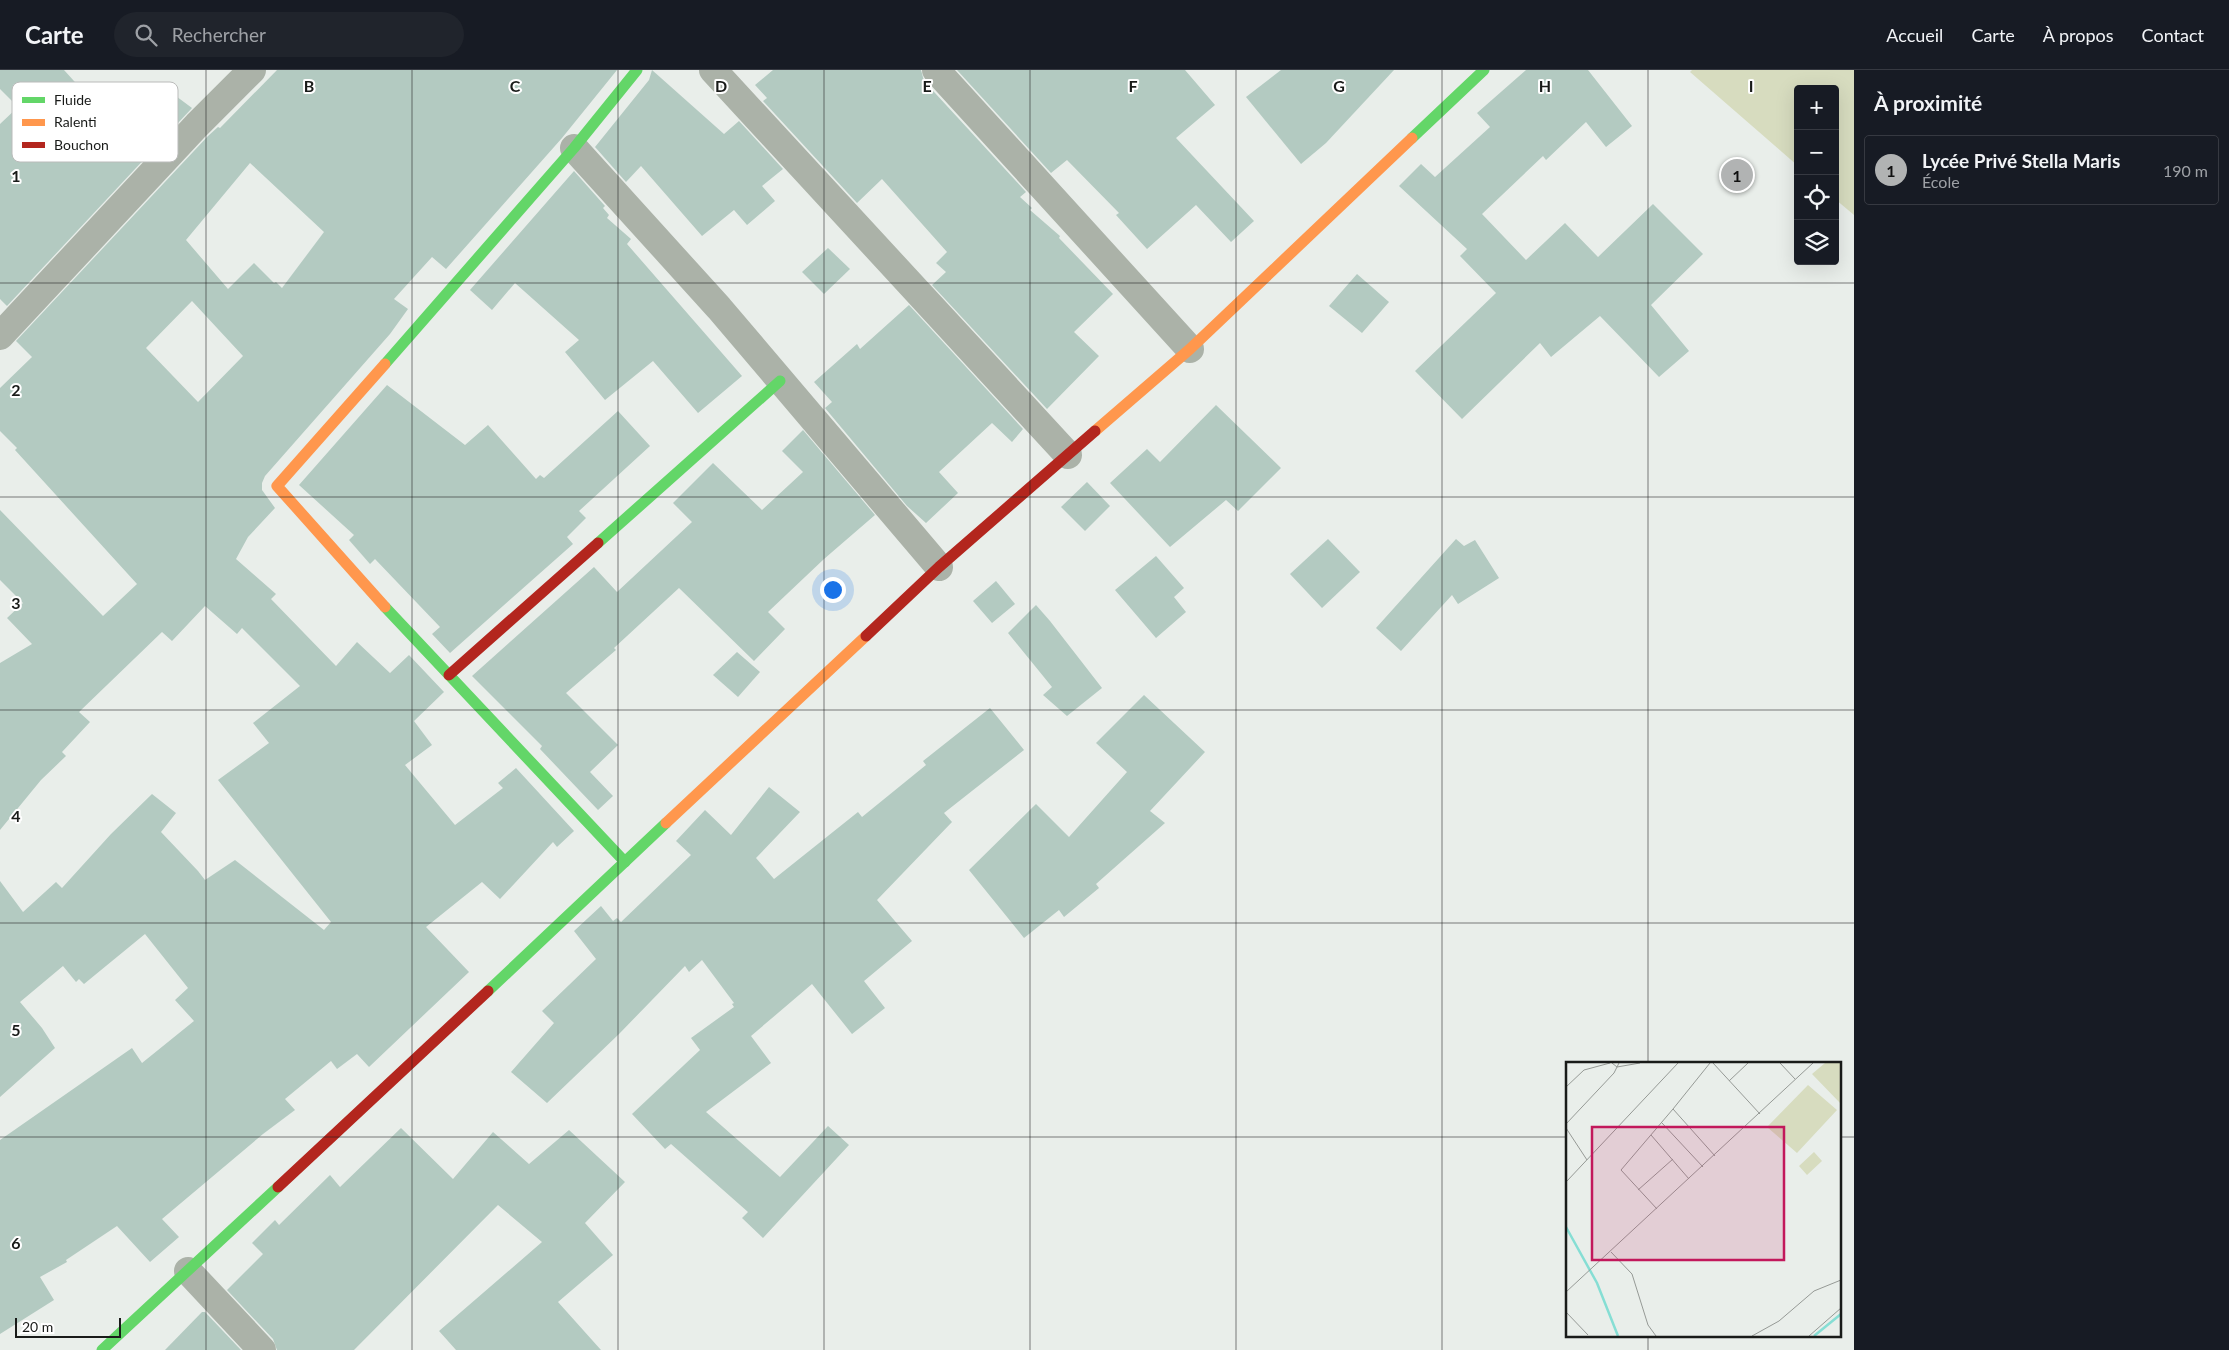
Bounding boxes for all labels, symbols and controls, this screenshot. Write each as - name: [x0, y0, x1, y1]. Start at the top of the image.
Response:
- search box: [114, 12, 464, 57]
- text: Carte: [25, 20, 84, 49]
- icon: search: [132, 21, 160, 49]
- text: Rechercher: [172, 23, 266, 46]
- text: Accueil: [1886, 24, 1943, 46]
- text: Carte: [1971, 24, 2015, 46]
- text: À propos: [2043, 24, 2114, 46]
- text: Contact: [2142, 24, 2204, 46]
- text: B: [304, 76, 314, 95]
- text: C: [510, 76, 521, 95]
- text: D: [715, 76, 727, 95]
- text: E: [922, 76, 932, 95]
- text: F: [1128, 76, 1138, 95]
- text: G: [1333, 76, 1345, 95]
- text: H: [1539, 76, 1551, 95]
- text: I: [1749, 76, 1753, 95]
- legend: [12, 82, 178, 162]
- map controls: [1794, 85, 1839, 265]
- button: +: [1794, 85, 1839, 130]
- text: À proximité: [1874, 90, 1982, 115]
- text: Fluide: [54, 91, 92, 108]
- text: Ralenti: [54, 113, 97, 130]
- button: −: [1794, 130, 1839, 175]
- text: Bouchon: [54, 136, 109, 153]
- text: Lycée Privé Stella Maris: [1922, 149, 2120, 172]
- pin: 1: [1721, 156, 1753, 194]
- text: 1: [1886, 161, 1896, 180]
- text: 190 m: [2163, 161, 2208, 180]
- text: 1: [11, 166, 21, 185]
- text: École: [1922, 172, 1960, 191]
- button: locate: [1794, 175, 1839, 220]
- button: layers: [1794, 220, 1839, 265]
- text: 2: [11, 380, 21, 399]
- your location: [820, 577, 846, 603]
- text: 3: [11, 593, 21, 612]
- text: 4: [11, 806, 21, 825]
- text: 5: [11, 1020, 21, 1039]
- inset map: [1566, 1062, 1842, 1338]
- text: 6: [11, 1233, 21, 1252]
- scale bar: [15, 1315, 121, 1338]
- text: 20 m: [22, 1318, 53, 1335]

